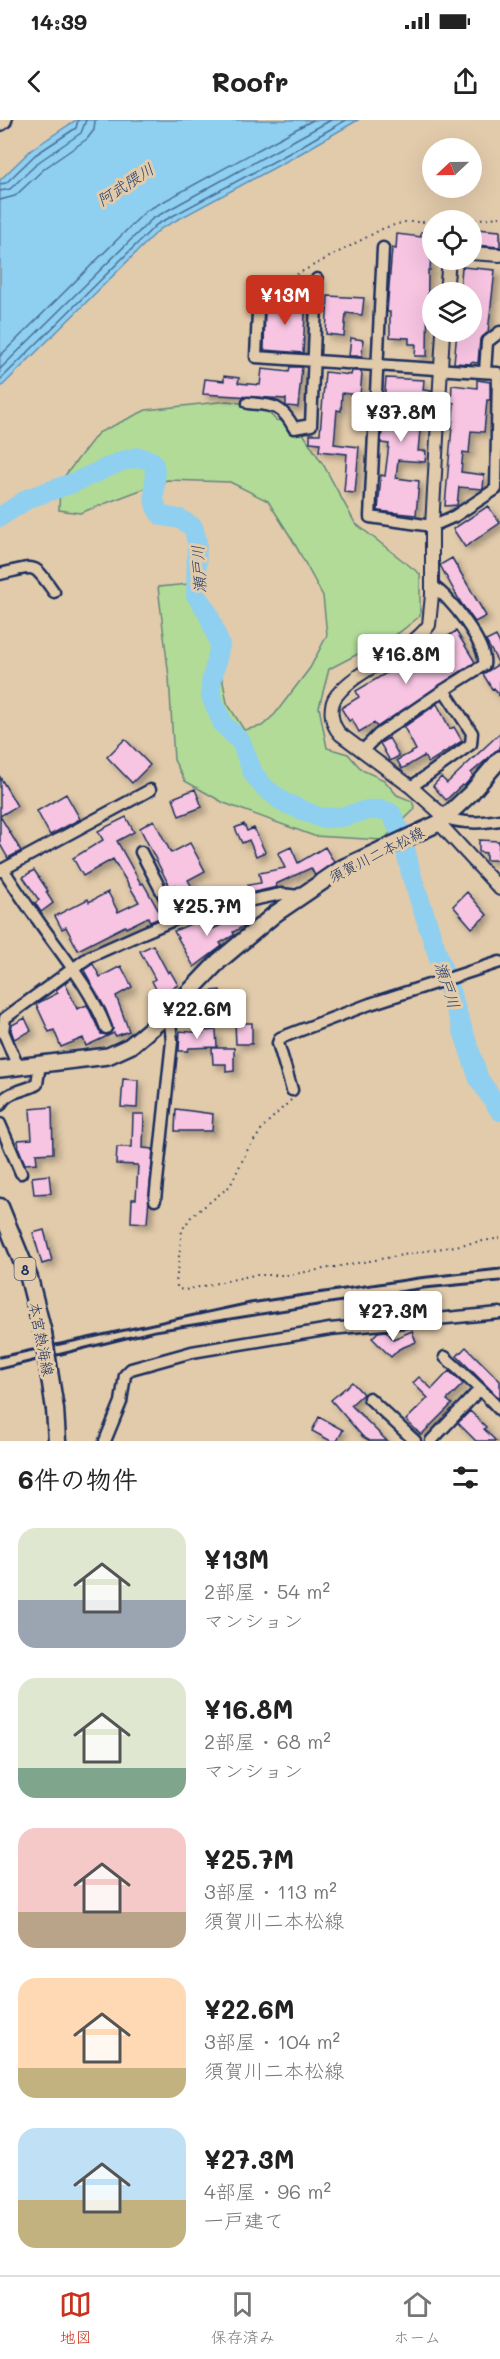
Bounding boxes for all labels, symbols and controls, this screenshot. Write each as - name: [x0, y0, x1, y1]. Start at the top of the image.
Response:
- text: 14:39: [30, 7, 87, 36]
- text: Roofr: [211, 64, 289, 99]
- icon: back: [18, 65, 51, 98]
- icon: share: [449, 65, 482, 98]
- north arrow: [422, 138, 482, 198]
- map controls: [422, 138, 482, 342]
- water label: 阿武隈川: [92, 158, 158, 210]
- button: locate: [422, 210, 482, 270]
- pin: ¥13M: [249, 275, 321, 326]
- text: ¥13M: [260, 281, 310, 307]
- button: layers: [422, 282, 482, 342]
- pin: ¥37.8M: [352, 392, 450, 443]
- text: ¥37.8M: [366, 398, 436, 424]
- water label: 瀬戸川: [186, 544, 210, 594]
- pin: ¥16.8M: [357, 634, 455, 685]
- text: ¥16.8M: [372, 640, 440, 666]
- street label: 須賀川二本松線: [325, 821, 427, 887]
- pin: ¥25.7M: [158, 886, 256, 937]
- text: ¥25.7M: [172, 892, 242, 918]
- water label: 瀬戸川: [431, 959, 465, 1011]
- pin: ¥22.6M: [148, 989, 246, 1040]
- text: ¥22.6M: [162, 995, 232, 1021]
- road number: 8: [15, 1258, 36, 1280]
- pin: ¥27.3M: [344, 1291, 442, 1342]
- text: ¥27.3M: [358, 1297, 428, 1323]
- street label: 本宮熱海線: [25, 1300, 59, 1378]
- icon: filters: [449, 1461, 482, 1494]
- text: 6件の物件: [18, 1462, 138, 1496]
- text: ¥13M: [204, 1542, 269, 1576]
- icon: home: [66, 1552, 138, 1624]
- text: 2部屋 · 54 m²: [204, 1578, 330, 1604]
- text: マンション: [204, 1607, 303, 1633]
- text: ¥16.8M: [204, 1692, 293, 1726]
- icon: home: [66, 1702, 138, 1774]
- text: 2部屋 · 68 m²: [204, 1728, 331, 1754]
- text: マンション: [204, 1757, 303, 1783]
- text: ¥25.7M: [204, 1842, 294, 1876]
- icon: home: [66, 1852, 138, 1924]
- text: 3部屋 · 113 m²: [204, 1878, 337, 1904]
- text: 須賀川二本松線: [204, 1907, 344, 1933]
- text: ¥22.6M: [204, 1992, 295, 2026]
- icon: home: [66, 2002, 138, 2074]
- text: 3部屋 · 104 m²: [204, 2028, 340, 2054]
- text: 須賀川二本松線: [204, 2057, 344, 2083]
- text: ¥27.3M: [204, 2142, 295, 2176]
- icon: home: [66, 2152, 138, 2224]
- text: 4部屋 · 96 m²: [204, 2178, 331, 2204]
- text: 一戸建て: [204, 2207, 284, 2233]
- tab: 地図: [59, 2288, 92, 2348]
- tab: 保存済み: [211, 2288, 275, 2348]
- tab: ホーム: [393, 2288, 441, 2348]

